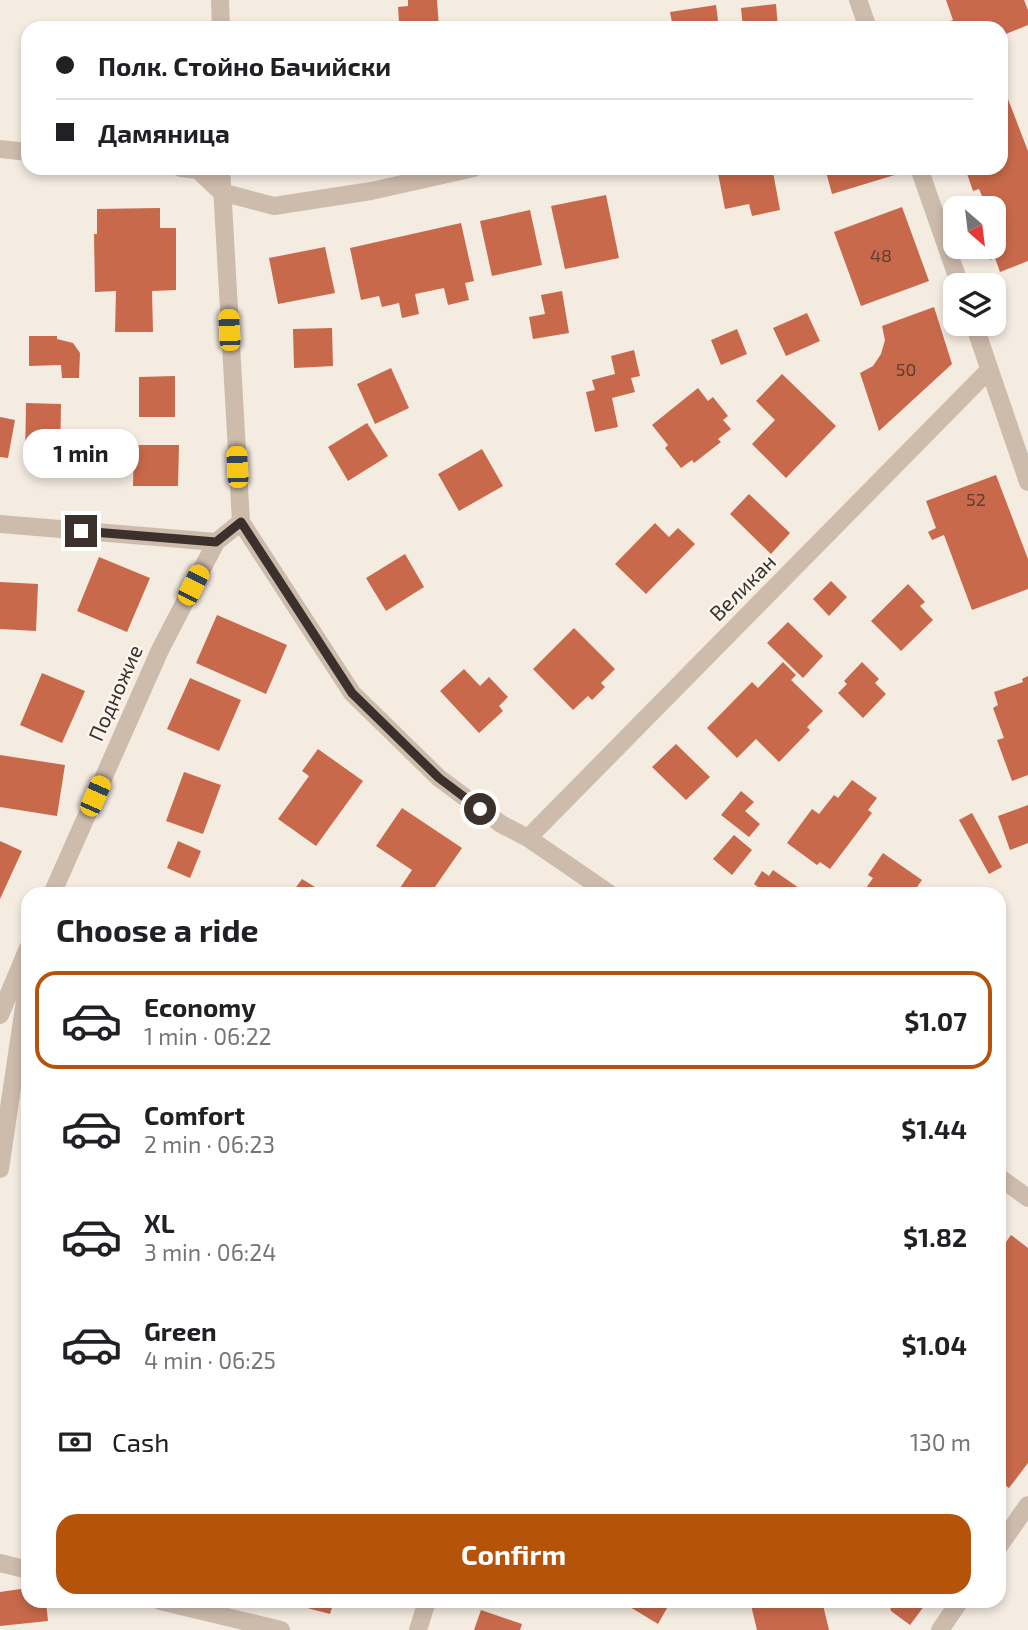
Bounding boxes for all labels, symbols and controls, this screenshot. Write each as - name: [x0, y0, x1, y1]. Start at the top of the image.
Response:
- text: Полк. Стойно Бачийски: [98, 50, 391, 81]
- text: Дамяница: [98, 117, 230, 148]
- north arrow: [943, 196, 1006, 259]
- map controls: [943, 196, 1006, 336]
- house number: 48: [870, 244, 892, 266]
- button: layers: [943, 273, 1006, 336]
- car: [218, 308, 241, 352]
- house number: 50: [896, 358, 916, 380]
- callout: 1 min: [23, 430, 139, 478]
- text: 1 min: [53, 439, 109, 467]
- car: [226, 445, 249, 489]
- house number: 52: [966, 488, 986, 510]
- route end: [65, 515, 97, 547]
- street label: Великан: [704, 549, 780, 625]
- car: [175, 562, 212, 608]
- street label: Подножие: [82, 640, 147, 744]
- car: [77, 773, 114, 819]
- route start: [464, 793, 496, 825]
- text: Choose a ride: [56, 910, 259, 948]
- icon: car: [60, 989, 123, 1052]
- text: Economy: [144, 991, 256, 1022]
- text: $1.07: [904, 1005, 967, 1036]
- text: 1 min · 06:22: [144, 1022, 272, 1050]
- icon: car: [60, 1097, 123, 1160]
- text: Comfort: [144, 1099, 245, 1130]
- text: $1.44: [901, 1113, 967, 1144]
- text: 2 min · 06:23: [144, 1130, 275, 1158]
- icon: car: [60, 1205, 123, 1268]
- text: XL: [144, 1207, 175, 1238]
- text: $1.82: [903, 1221, 967, 1252]
- text: 3 min · 06:24: [144, 1238, 276, 1266]
- icon: car: [60, 1313, 123, 1376]
- text: Green: [144, 1315, 217, 1346]
- text: $1.04: [901, 1329, 967, 1360]
- text: 4 min · 06:25: [144, 1346, 276, 1374]
- icon: cash: [56, 1423, 94, 1461]
- text: Cash: [112, 1426, 169, 1457]
- text: 130 m: [910, 1428, 971, 1456]
- button: Confirm: [56, 1514, 971, 1594]

